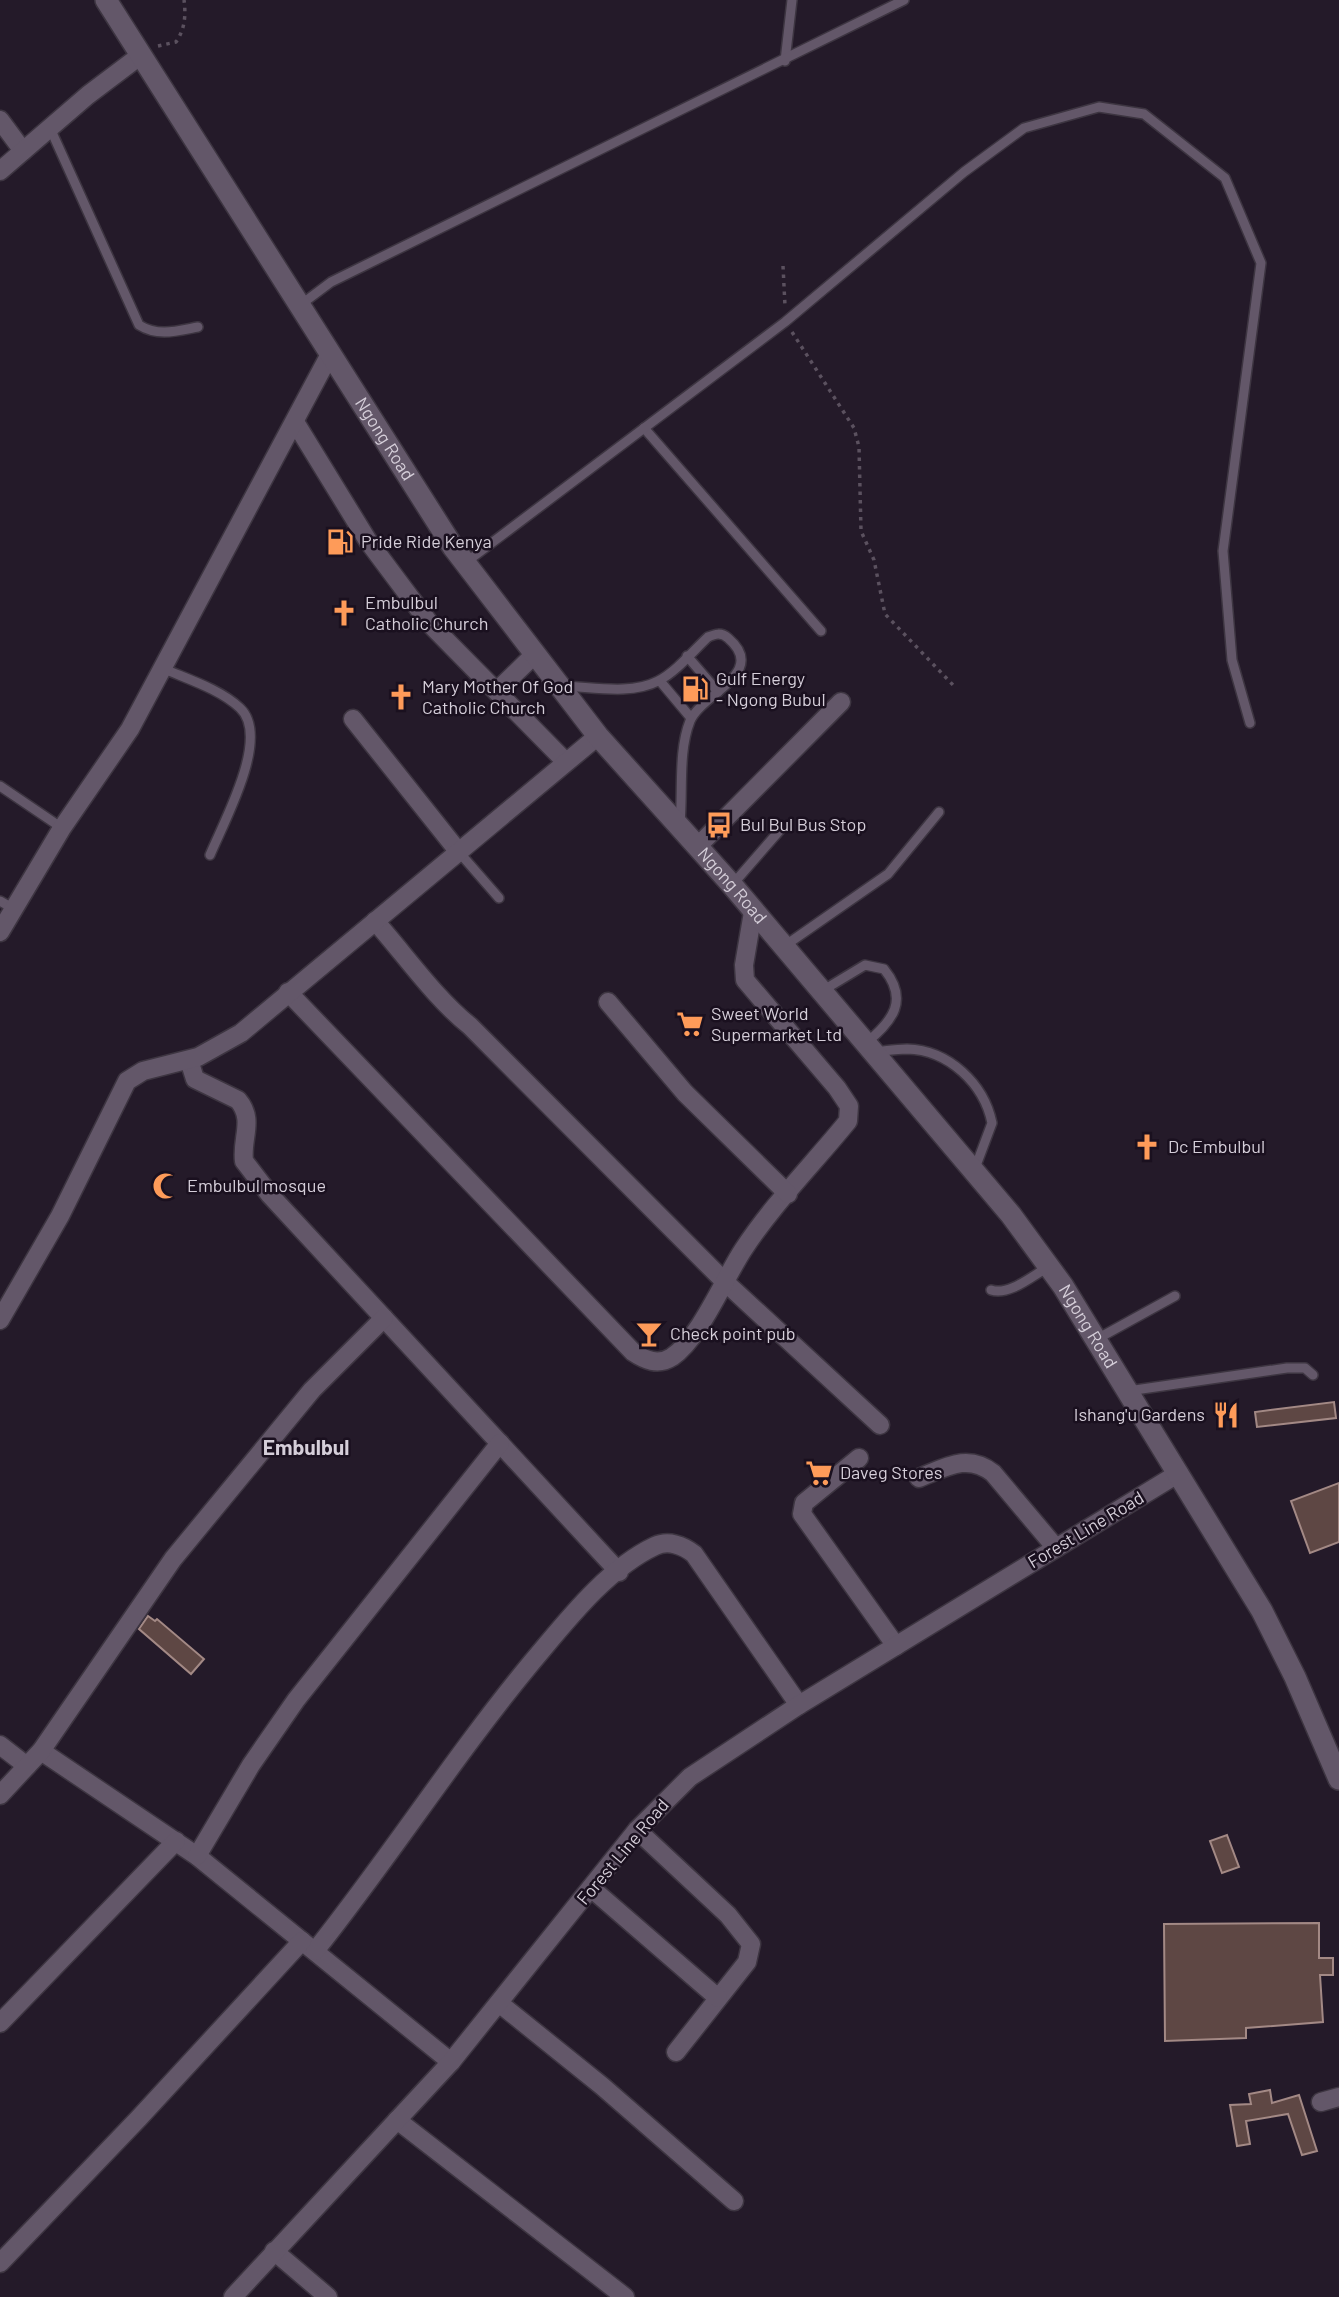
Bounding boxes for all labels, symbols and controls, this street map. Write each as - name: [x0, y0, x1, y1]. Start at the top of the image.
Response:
- street label: Ngong Road: [351, 393, 420, 484]
- fuel station icon: Pride Ride Kenya: [325, 527, 355, 557]
- place label: Pride Ride Kenya: [361, 530, 492, 552]
- place label: Embulbul Catholic Church: [365, 591, 488, 634]
- church icon: Embulbul Catholic Church: [329, 598, 359, 628]
- place label: Gulf Energy - Ngong Bubul: [716, 667, 826, 710]
- fuel station icon: Gulf Energy - Ngong Bubul: [680, 674, 710, 704]
- place label: Mary Mother Of God Catholic Church: [422, 675, 573, 718]
- church icon: Mary Mother Of God Catholic Church: [386, 682, 416, 712]
- bus stop icon: Bul Bul Bus Stop: [704, 810, 734, 840]
- place label: Bul Bul Bus Stop: [740, 813, 866, 835]
- street label: Ngong Road: [693, 842, 772, 928]
- place label: Sweet World Supermarket Ltd: [711, 1002, 842, 1045]
- supermarket icon: Sweet World Supermarket Ltd: [675, 1009, 705, 1039]
- church icon: Dc Embulbul: [1132, 1132, 1162, 1162]
- place label: Dc Embulbul: [1168, 1135, 1265, 1157]
- mosque icon: Embulbul mosque: [151, 1171, 181, 1201]
- place label: Embulbul mosque: [187, 1174, 326, 1196]
- street label: Ngong Road: [1055, 1280, 1123, 1372]
- bar icon: Check point pub: [634, 1319, 664, 1349]
- place label: Check point pub: [670, 1322, 796, 1344]
- restaurant icon: Ishang'u Gardens: [1211, 1400, 1241, 1430]
- place label: Ishang'u Gardens: [1074, 1403, 1205, 1425]
- district label: Embulbul: [263, 1434, 349, 1459]
- supermarket icon: Daveg Stores: [804, 1458, 834, 1488]
- place label: Daveg Stores: [840, 1461, 942, 1483]
- street label: Forest Line Road: [1024, 1486, 1147, 1572]
- street label: Forest Line Road: [572, 1794, 673, 1909]

